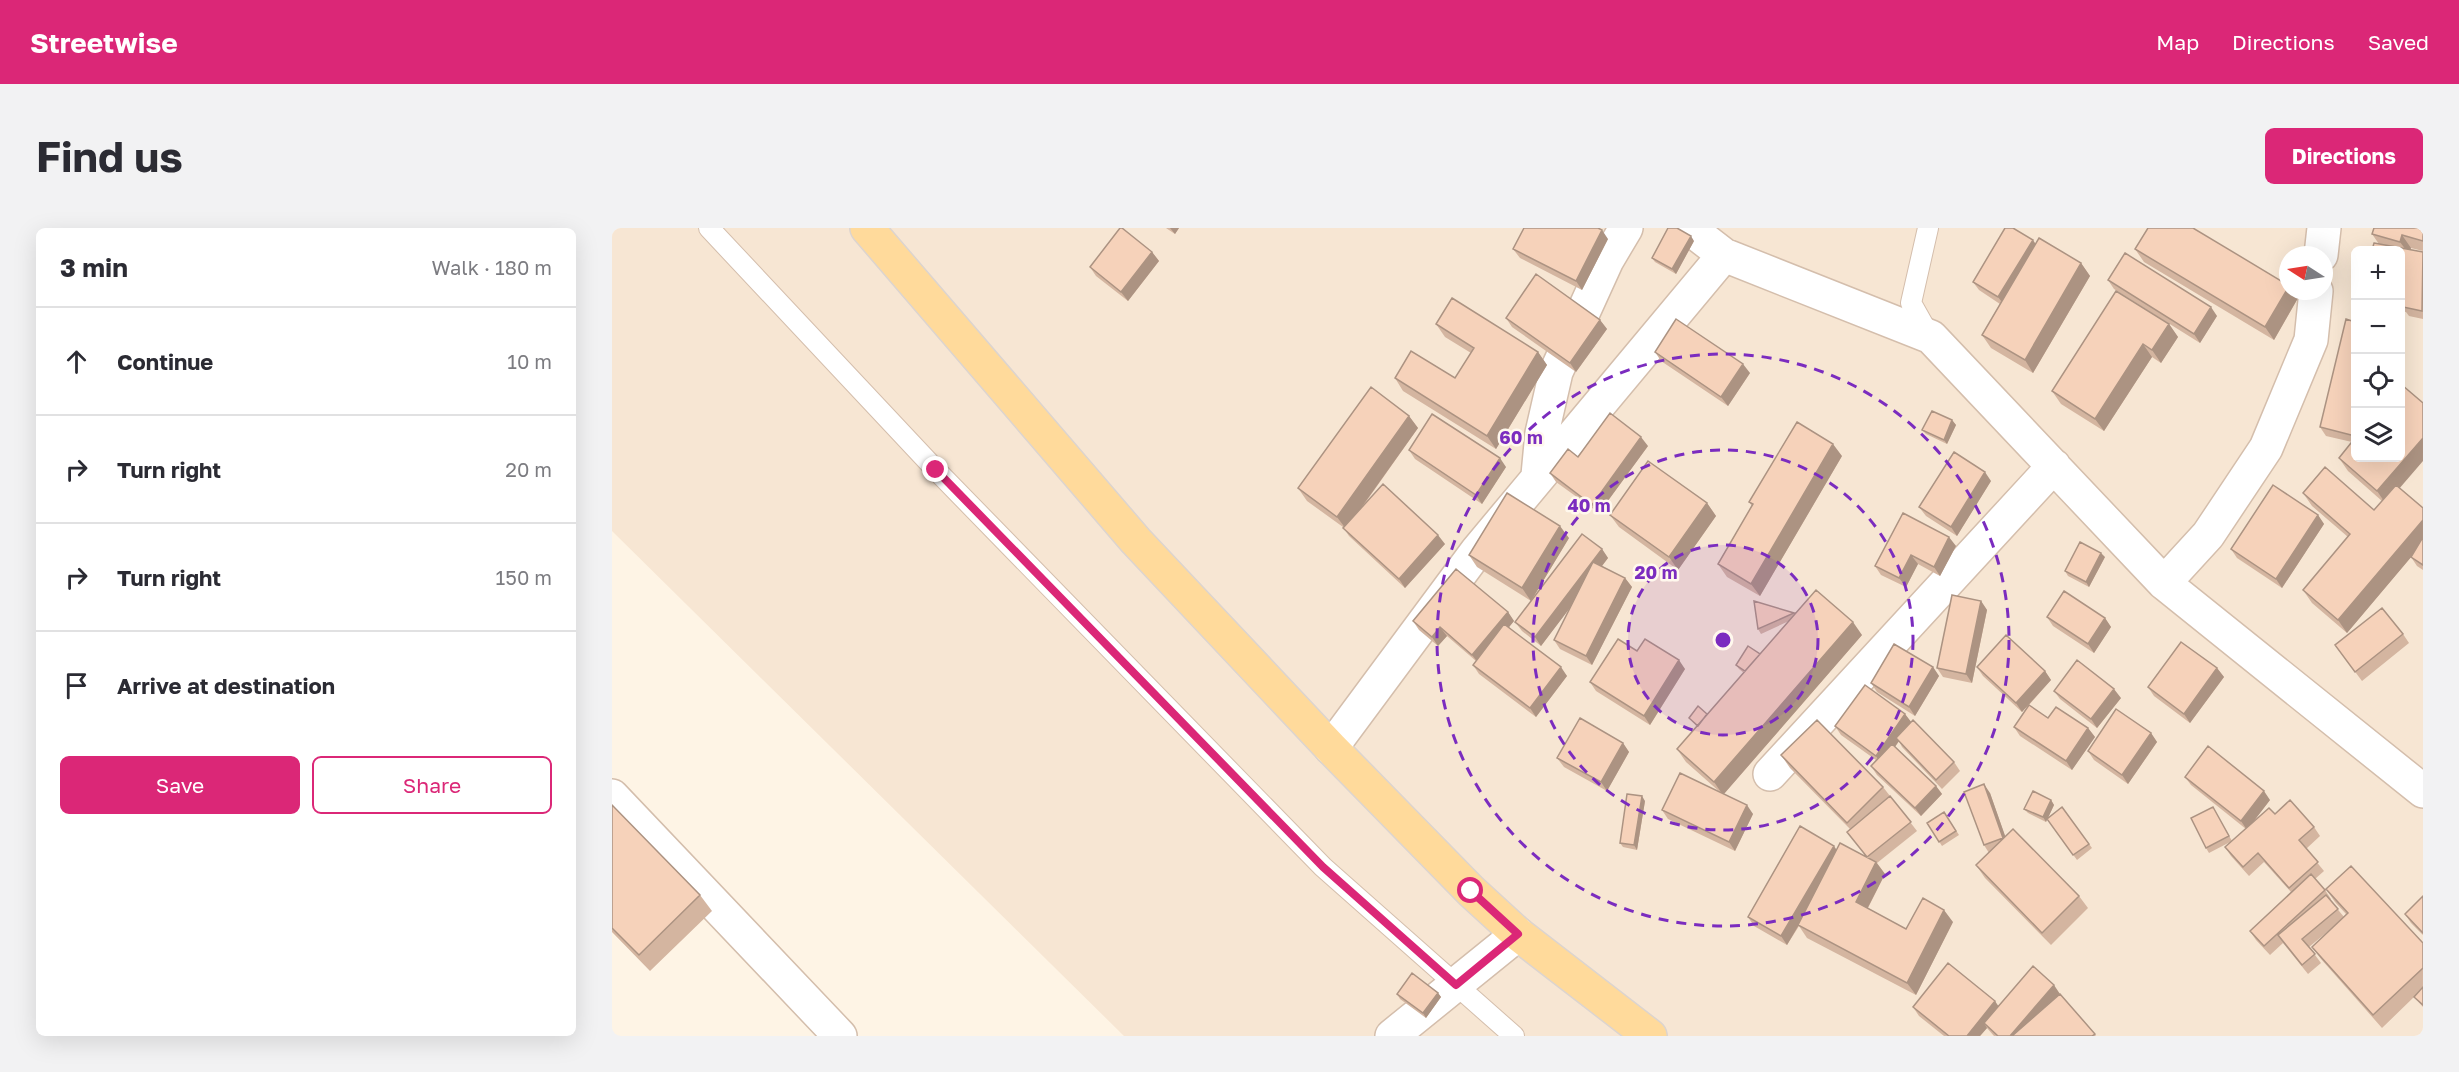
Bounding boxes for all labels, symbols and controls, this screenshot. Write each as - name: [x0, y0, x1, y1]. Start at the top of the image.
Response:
- text: Streetwise: [30, 26, 178, 59]
- text: Map: [2156, 29, 2199, 55]
- text: Directions: [2232, 29, 2335, 55]
- text: Saved: [2368, 29, 2429, 55]
- button: Directions: [2265, 128, 2423, 184]
- text: Find us: [36, 131, 183, 181]
- north arrow: [2279, 246, 2333, 300]
- map controls: [2351, 246, 2405, 462]
- button: +: [2351, 246, 2405, 300]
- text: 3 min: [60, 252, 128, 283]
- text: Walk · 180 m: [432, 255, 552, 279]
- button: −: [2351, 300, 2405, 354]
- icon: ahead: [60, 345, 93, 378]
- text: Continue: [117, 348, 213, 375]
- text: 10 m: [507, 349, 552, 373]
- button: locate: [2351, 354, 2405, 408]
- button: layers: [2351, 408, 2405, 462]
- text: 60 m: [1499, 426, 1543, 448]
- icon: right: [60, 453, 93, 486]
- text: Turn right: [117, 456, 221, 483]
- route end: [922, 456, 948, 482]
- text: 20 m: [505, 457, 552, 481]
- text: 40 m: [1567, 494, 1611, 516]
- icon: right: [60, 561, 93, 594]
- text: 20 m: [1635, 561, 1677, 583]
- text: Turn right: [117, 564, 221, 591]
- text: 150 m: [496, 565, 552, 589]
- centre of rings: [1713, 630, 1733, 650]
- icon: arrive: [60, 669, 93, 702]
- text: Arrive at destination: [117, 672, 335, 699]
- button: Save: [60, 756, 300, 814]
- button: Share: [312, 756, 552, 814]
- route start: [1457, 877, 1483, 903]

